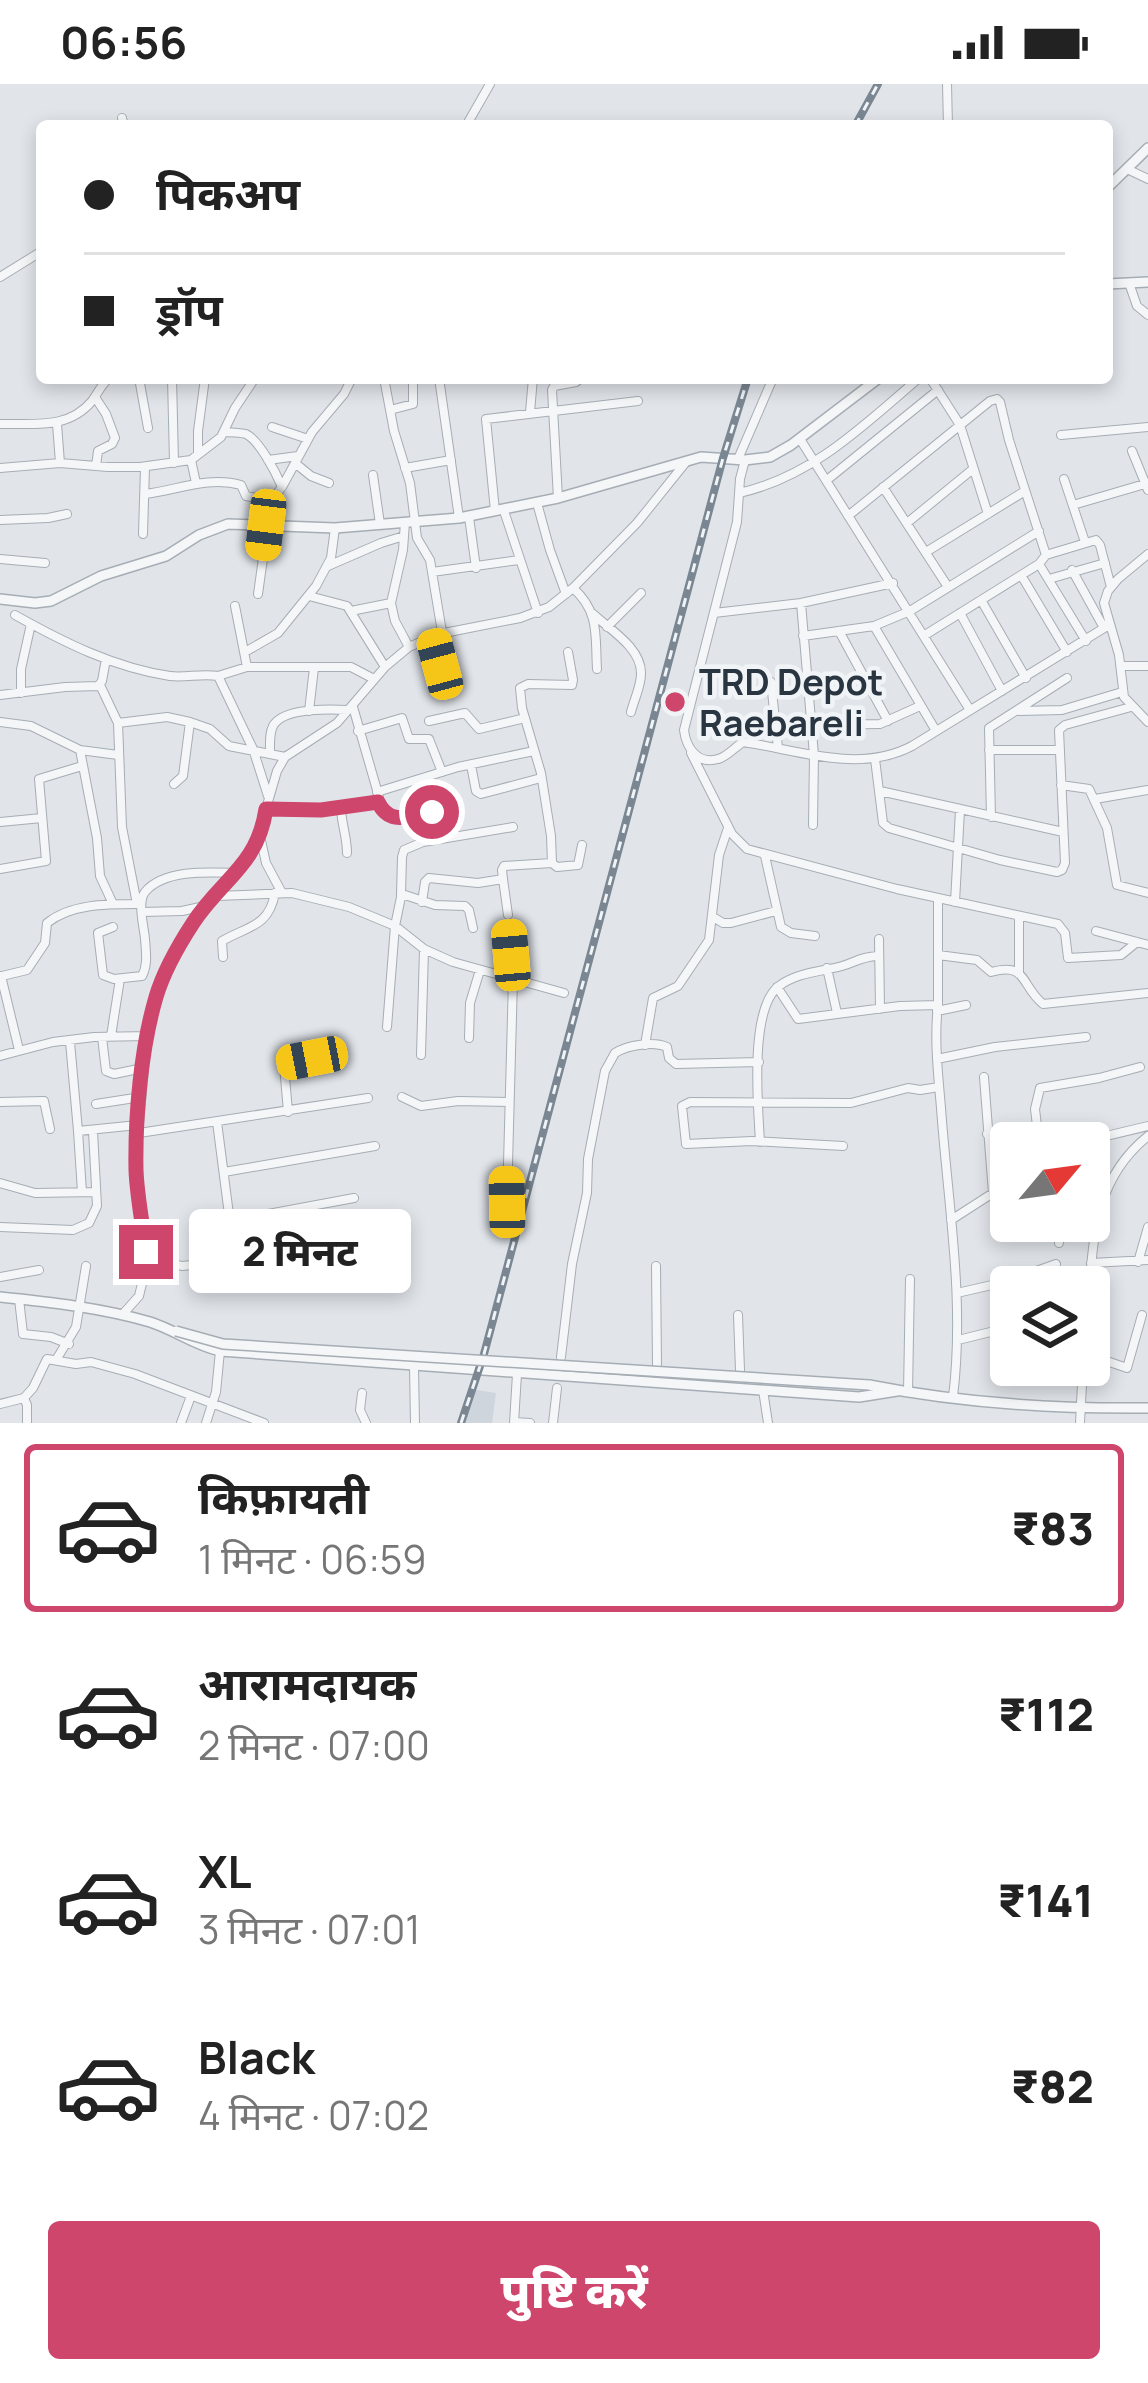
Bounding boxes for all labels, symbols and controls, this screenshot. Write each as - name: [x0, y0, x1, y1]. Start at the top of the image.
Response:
- text: 06:56: [60, 11, 187, 73]
- text: पिकअप: [156, 162, 300, 224]
- text: ड्रॉप: [156, 278, 223, 340]
- car: [244, 487, 288, 563]
- car: [413, 625, 467, 703]
- place label: TRD Depot Raebareli: [699, 657, 883, 747]
- marker: TRD Depot Raebareli: [662, 689, 688, 715]
- route start: [405, 785, 459, 839]
- car: [490, 918, 532, 992]
- car: [273, 1033, 351, 1083]
- north arrow: [990, 1122, 1110, 1242]
- map controls: [990, 1122, 1110, 1386]
- car: [488, 1166, 526, 1238]
- callout: 2 मिनट: [188, 1210, 410, 1294]
- text: 2 मिनट: [242, 1224, 358, 1278]
- route end: [119, 1225, 173, 1279]
- button: layers: [990, 1266, 1110, 1386]
- text: किफ़ायती: [198, 1466, 369, 1528]
- icon: car: [54, 1474, 162, 1582]
- text: ₹83: [1011, 1497, 1094, 1559]
- text: 1 मिनट · 06:59: [198, 1532, 427, 1586]
- text: आरामदायक: [198, 1652, 416, 1714]
- icon: car: [54, 1660, 162, 1768]
- text: ₹112: [998, 1683, 1094, 1745]
- text: 2 मिनट · 07:00: [198, 1718, 430, 1772]
- text: XL: [198, 1840, 252, 1902]
- icon: car: [54, 1846, 162, 1954]
- text: ₹141: [997, 1869, 1094, 1931]
- text: 3 मिनट · 07:01: [198, 1902, 421, 1956]
- text: Black: [198, 2026, 315, 2088]
- icon: car: [54, 2032, 162, 2140]
- text: ₹82: [1011, 2055, 1094, 2117]
- text: 4 मिनट · 07:02: [198, 2088, 429, 2142]
- button: पुष्टि करें: [48, 2221, 1100, 2359]

